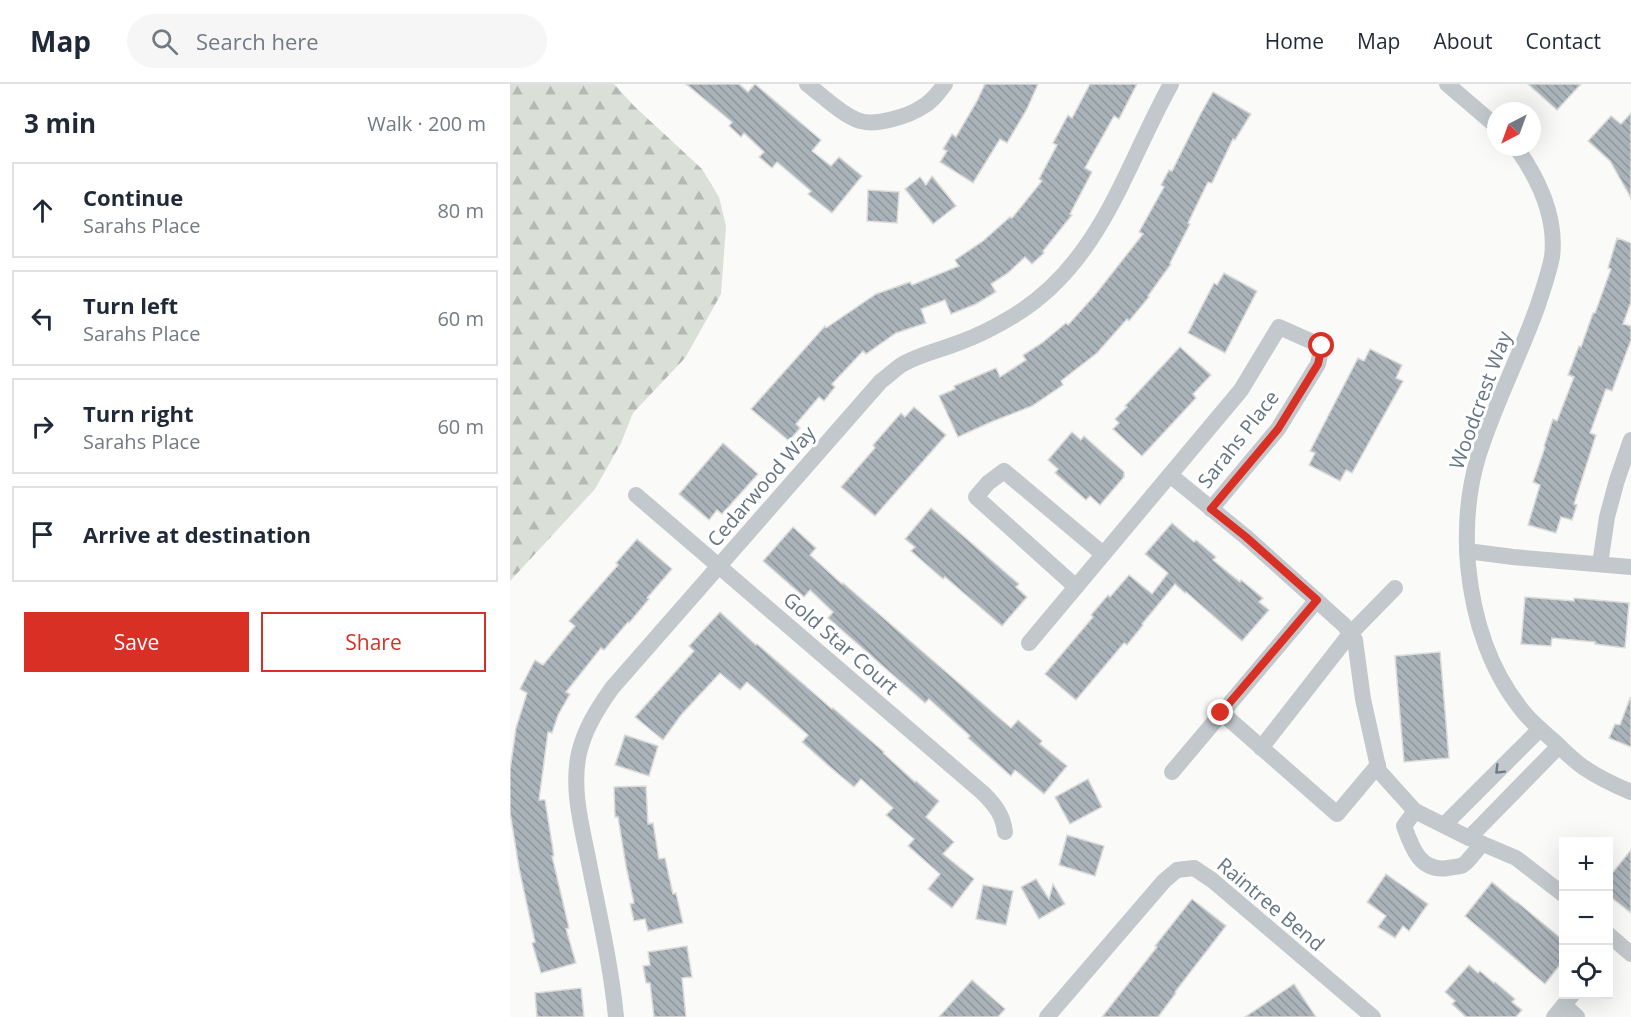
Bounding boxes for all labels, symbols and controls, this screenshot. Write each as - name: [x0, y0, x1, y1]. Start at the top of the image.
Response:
- search box: [127, 14, 547, 68]
- text: Map: [30, 22, 91, 60]
- icon: search: [148, 25, 181, 58]
- text: Search here: [196, 26, 319, 56]
- text: Home: [1265, 27, 1324, 55]
- text: Map: [1357, 27, 1400, 55]
- text: About: [1433, 27, 1493, 55]
- text: Contact: [1526, 27, 1601, 55]
- north arrow: [1487, 102, 1541, 156]
- text: 3 min: [24, 105, 96, 141]
- text: Walk · 200 m: [367, 110, 486, 137]
- text: Continue: [83, 182, 183, 212]
- icon: ahead: [26, 194, 59, 227]
- text: 80 m: [437, 197, 484, 224]
- text: Sarahs Place: [83, 212, 200, 239]
- text: Turn left: [83, 290, 178, 320]
- icon: left: [26, 302, 59, 335]
- text: 60 m: [437, 305, 484, 332]
- text: Sarahs Place: [83, 320, 200, 347]
- street label: Woodcrest Way: [1442, 326, 1518, 473]
- route start: [1308, 332, 1334, 358]
- street label: Sarahs Place: [1191, 384, 1285, 494]
- text: Turn right: [83, 398, 194, 428]
- icon: right: [26, 410, 59, 443]
- text: 60 m: [437, 413, 484, 440]
- street label: Cedarwood Way: [701, 419, 822, 552]
- text: Sarahs Place: [83, 428, 200, 455]
- icon: arrive: [26, 518, 59, 551]
- text: Arrive at destination: [83, 519, 311, 549]
- street label: Gold Star Court: [778, 586, 904, 700]
- button: Save: [24, 612, 249, 672]
- button: Share: [261, 612, 486, 672]
- route end: [1207, 699, 1233, 725]
- one-way arrow: [1495, 763, 1505, 774]
- map controls: [1559, 837, 1613, 999]
- button: +: [1559, 837, 1613, 891]
- street label: Raintree Bend: [1212, 851, 1330, 957]
- button: −: [1559, 891, 1613, 945]
- button: locate: [1559, 945, 1613, 999]

